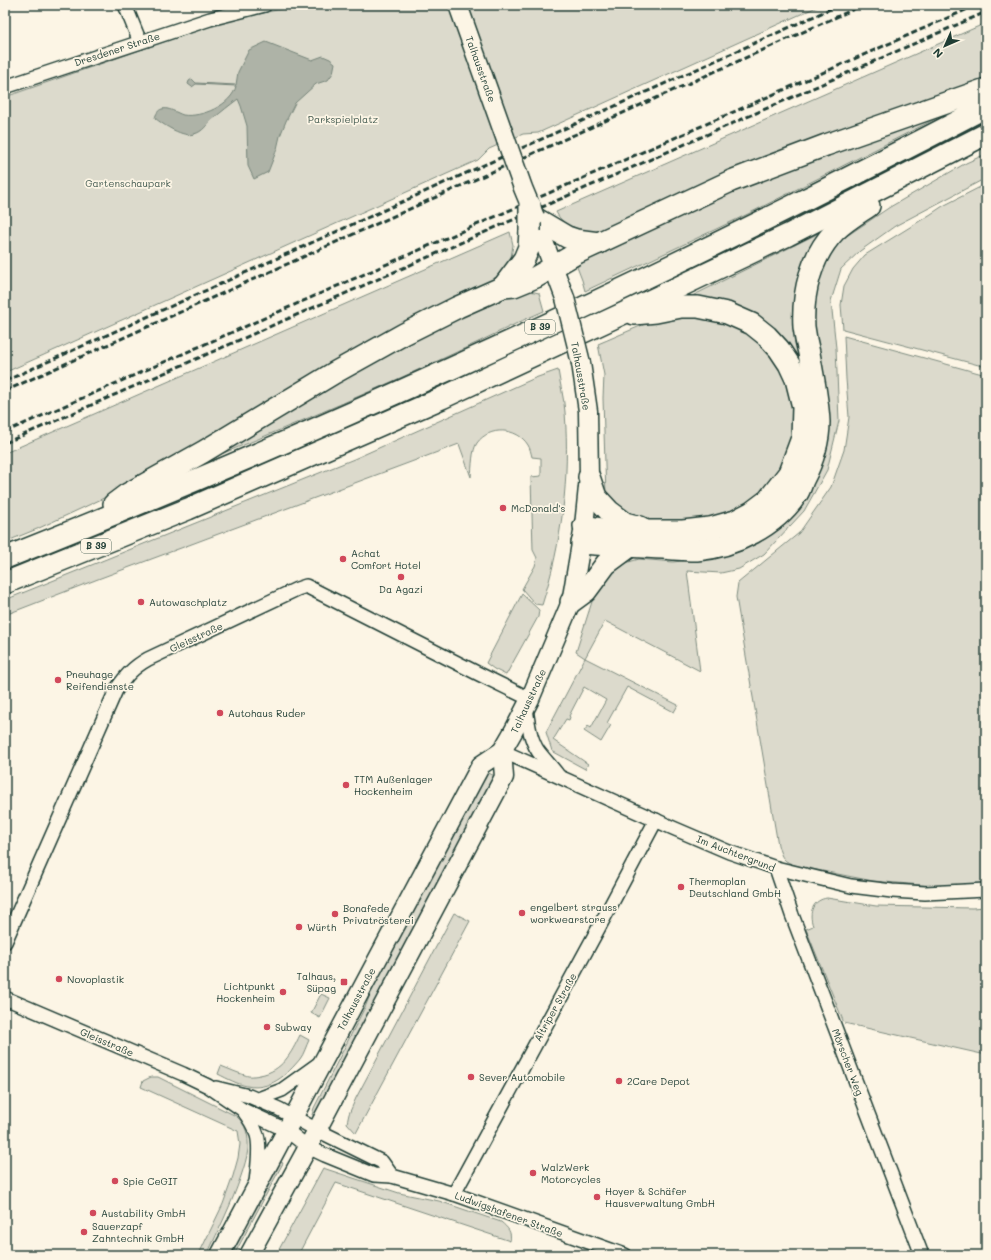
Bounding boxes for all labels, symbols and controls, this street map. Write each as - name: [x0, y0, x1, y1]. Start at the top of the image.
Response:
- north arrow: [925, 26, 965, 66]
- street label: Dresdener Straße: [72, 29, 162, 69]
- street label: Talhausstraße: [463, 34, 499, 104]
- text: N: [929, 45, 946, 62]
- park label: Parkspielplatz: [308, 112, 379, 126]
- park label: Gartenschaupark: [85, 176, 171, 190]
- road number: B 39: [525, 320, 555, 334]
- street label: Talhausstraße: [568, 341, 594, 411]
- place label: McDonald's: [511, 501, 565, 515]
- marker: McDonald's: [498, 503, 508, 513]
- road number: B 39: [81, 539, 111, 553]
- place label: Achat Comfort Hotel: [351, 546, 421, 572]
- marker: Achat Comfort Hotel: [338, 554, 348, 564]
- marker: Da Agazi: [396, 572, 406, 582]
- place label: Da Agazi: [379, 582, 423, 596]
- place label: Autowaschplatz: [149, 595, 227, 609]
- marker: Autowaschplatz: [136, 597, 146, 607]
- street label: Gleisstraße: [167, 619, 225, 655]
- place label: Pneuhage Reifendienste: [66, 667, 134, 693]
- street label: Talhausstraße: [507, 667, 549, 735]
- marker: Pneuhage Reifendienste: [53, 675, 63, 685]
- place label: Autohaus Ruder: [228, 706, 306, 720]
- marker: Autohaus Ruder: [215, 708, 225, 718]
- place label: TTM Außenlager Hockenheim: [354, 772, 433, 798]
- marker: TTM Außenlager Hockenheim: [341, 780, 351, 790]
- street label: Im Auchtergrund: [695, 832, 777, 874]
- place label: Thermoplan Deutschland GmbH: [689, 874, 781, 900]
- marker: Thermoplan Deutschland GmbH: [676, 882, 686, 892]
- place label: engelbert strauss workwearstore: [530, 900, 617, 926]
- place label: Bonafede Privatrösterei: [343, 901, 414, 927]
- marker: engelbert strauss workwearstore: [517, 908, 527, 918]
- marker: Bonafede Privatrösterei: [330, 909, 340, 919]
- place label: Würth: [307, 920, 337, 934]
- marker: Würth: [294, 922, 304, 932]
- street label: Talhausstraße: [333, 965, 379, 1033]
- place label: Talhaus, Süpag: [296, 969, 336, 995]
- street label: Altriper Straße: [530, 970, 580, 1044]
- place label: Novoplastik: [67, 972, 124, 986]
- marker: Novoplastik: [54, 974, 64, 984]
- marker: Talhaus, Süpag: [339, 977, 349, 987]
- place label: Lichtpunkt Hockenheim: [216, 979, 275, 1005]
- marker: Lichtpunkt Hockenheim: [278, 987, 288, 997]
- place label: Subway: [275, 1020, 312, 1034]
- marker: Subway: [262, 1022, 272, 1032]
- street label: Gleisstraße: [78, 1024, 136, 1060]
- street label: Mörscher Weg: [829, 1027, 867, 1098]
- place label: Sever Automobile: [479, 1070, 565, 1084]
- marker: Sever Automobile: [466, 1072, 476, 1082]
- place label: 2Care Depot: [627, 1074, 690, 1088]
- marker: 2Care Depot: [614, 1076, 624, 1086]
- place label: WalzWerk Motorcycles: [541, 1160, 601, 1186]
- marker: WalzWerk Motorcycles: [528, 1168, 538, 1178]
- place label: Spie CeGIT: [123, 1174, 178, 1188]
- marker: Spie CeGIT: [110, 1176, 120, 1186]
- place label: Hoyer & Schäfer Hausverwaltung GmbH: [605, 1184, 715, 1210]
- street label: Ludwigshafener Straße: [453, 1188, 565, 1240]
- marker: Hoyer & Schäfer Hausverwaltung GmbH: [592, 1192, 602, 1202]
- place label: Austability GmbH: [101, 1206, 186, 1220]
- marker: Austability GmbH: [88, 1208, 98, 1218]
- place label: Sauerzapf Zahntechnik GmbH: [92, 1219, 184, 1245]
- marker: Sauerzapf Zahntechnik GmbH: [79, 1227, 89, 1237]

